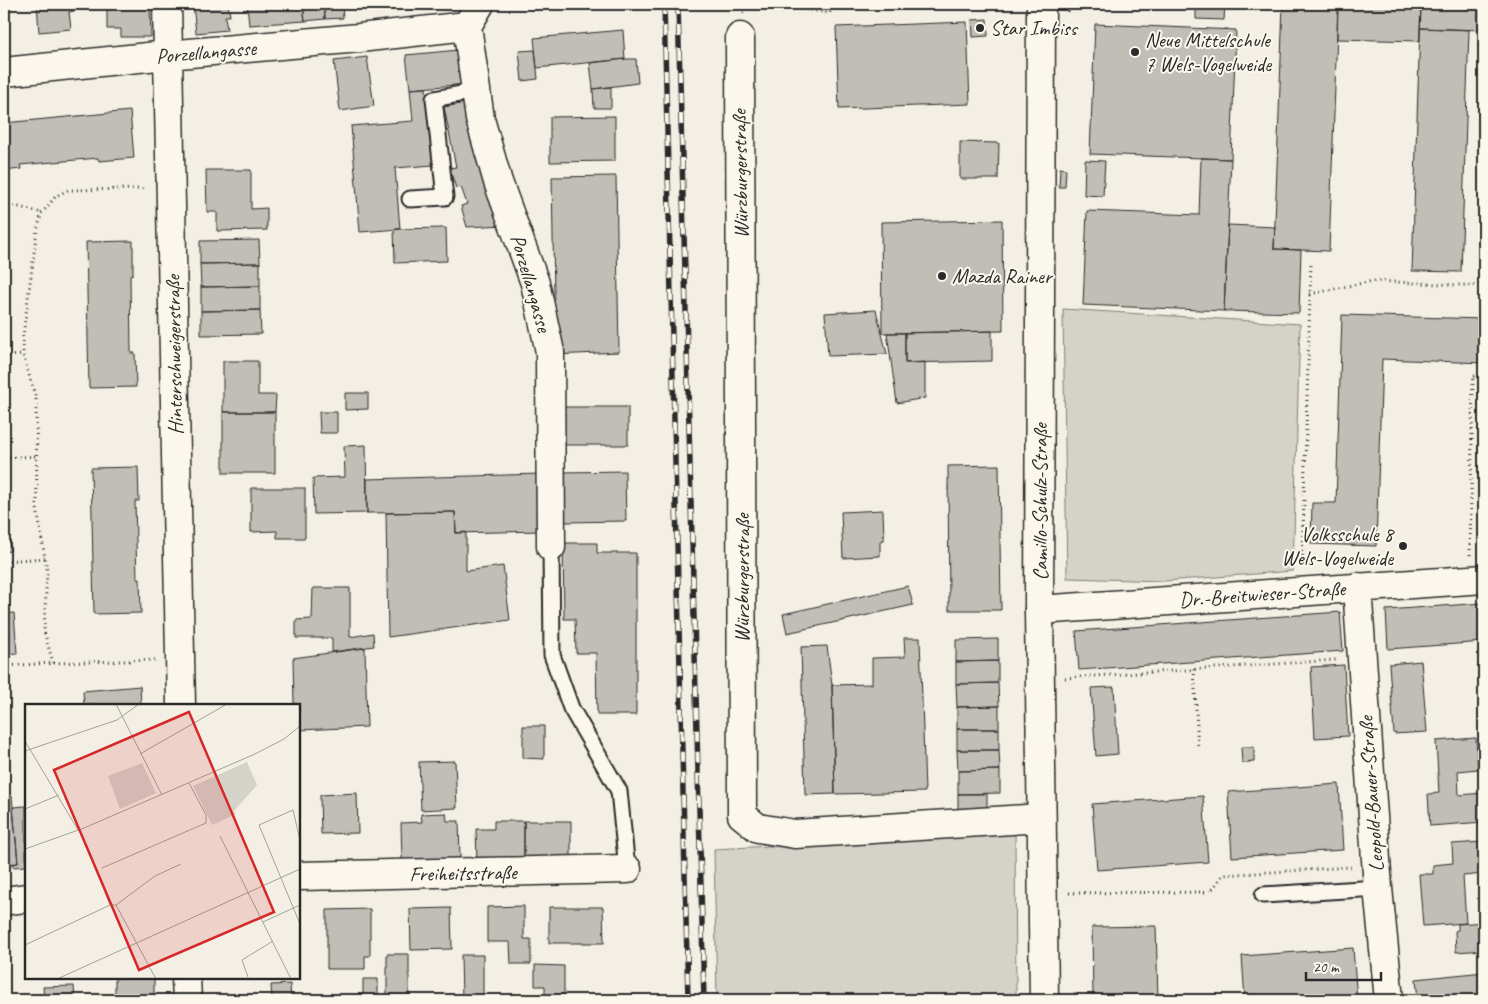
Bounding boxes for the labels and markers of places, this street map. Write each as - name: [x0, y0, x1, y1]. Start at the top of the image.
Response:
- place label: Star Imbiss: [990, 15, 1079, 41]
- marker: Star Imbiss: [974, 22, 986, 34]
- place label: Neue Mittelschule 7 Wels-Vogelweide: [1145, 27, 1272, 77]
- marker: Neue Mittelschule 7 Wels-Vogelweide: [1129, 46, 1141, 58]
- place label: Mazda Rainer: [952, 263, 1054, 289]
- marker: Mazda Rainer: [936, 270, 948, 282]
- place label: Volksschule 8 Wels-Vogelweide: [1281, 521, 1396, 571]
- marker: Volksschule 8 Wels-Vogelweide: [1397, 540, 1409, 552]

